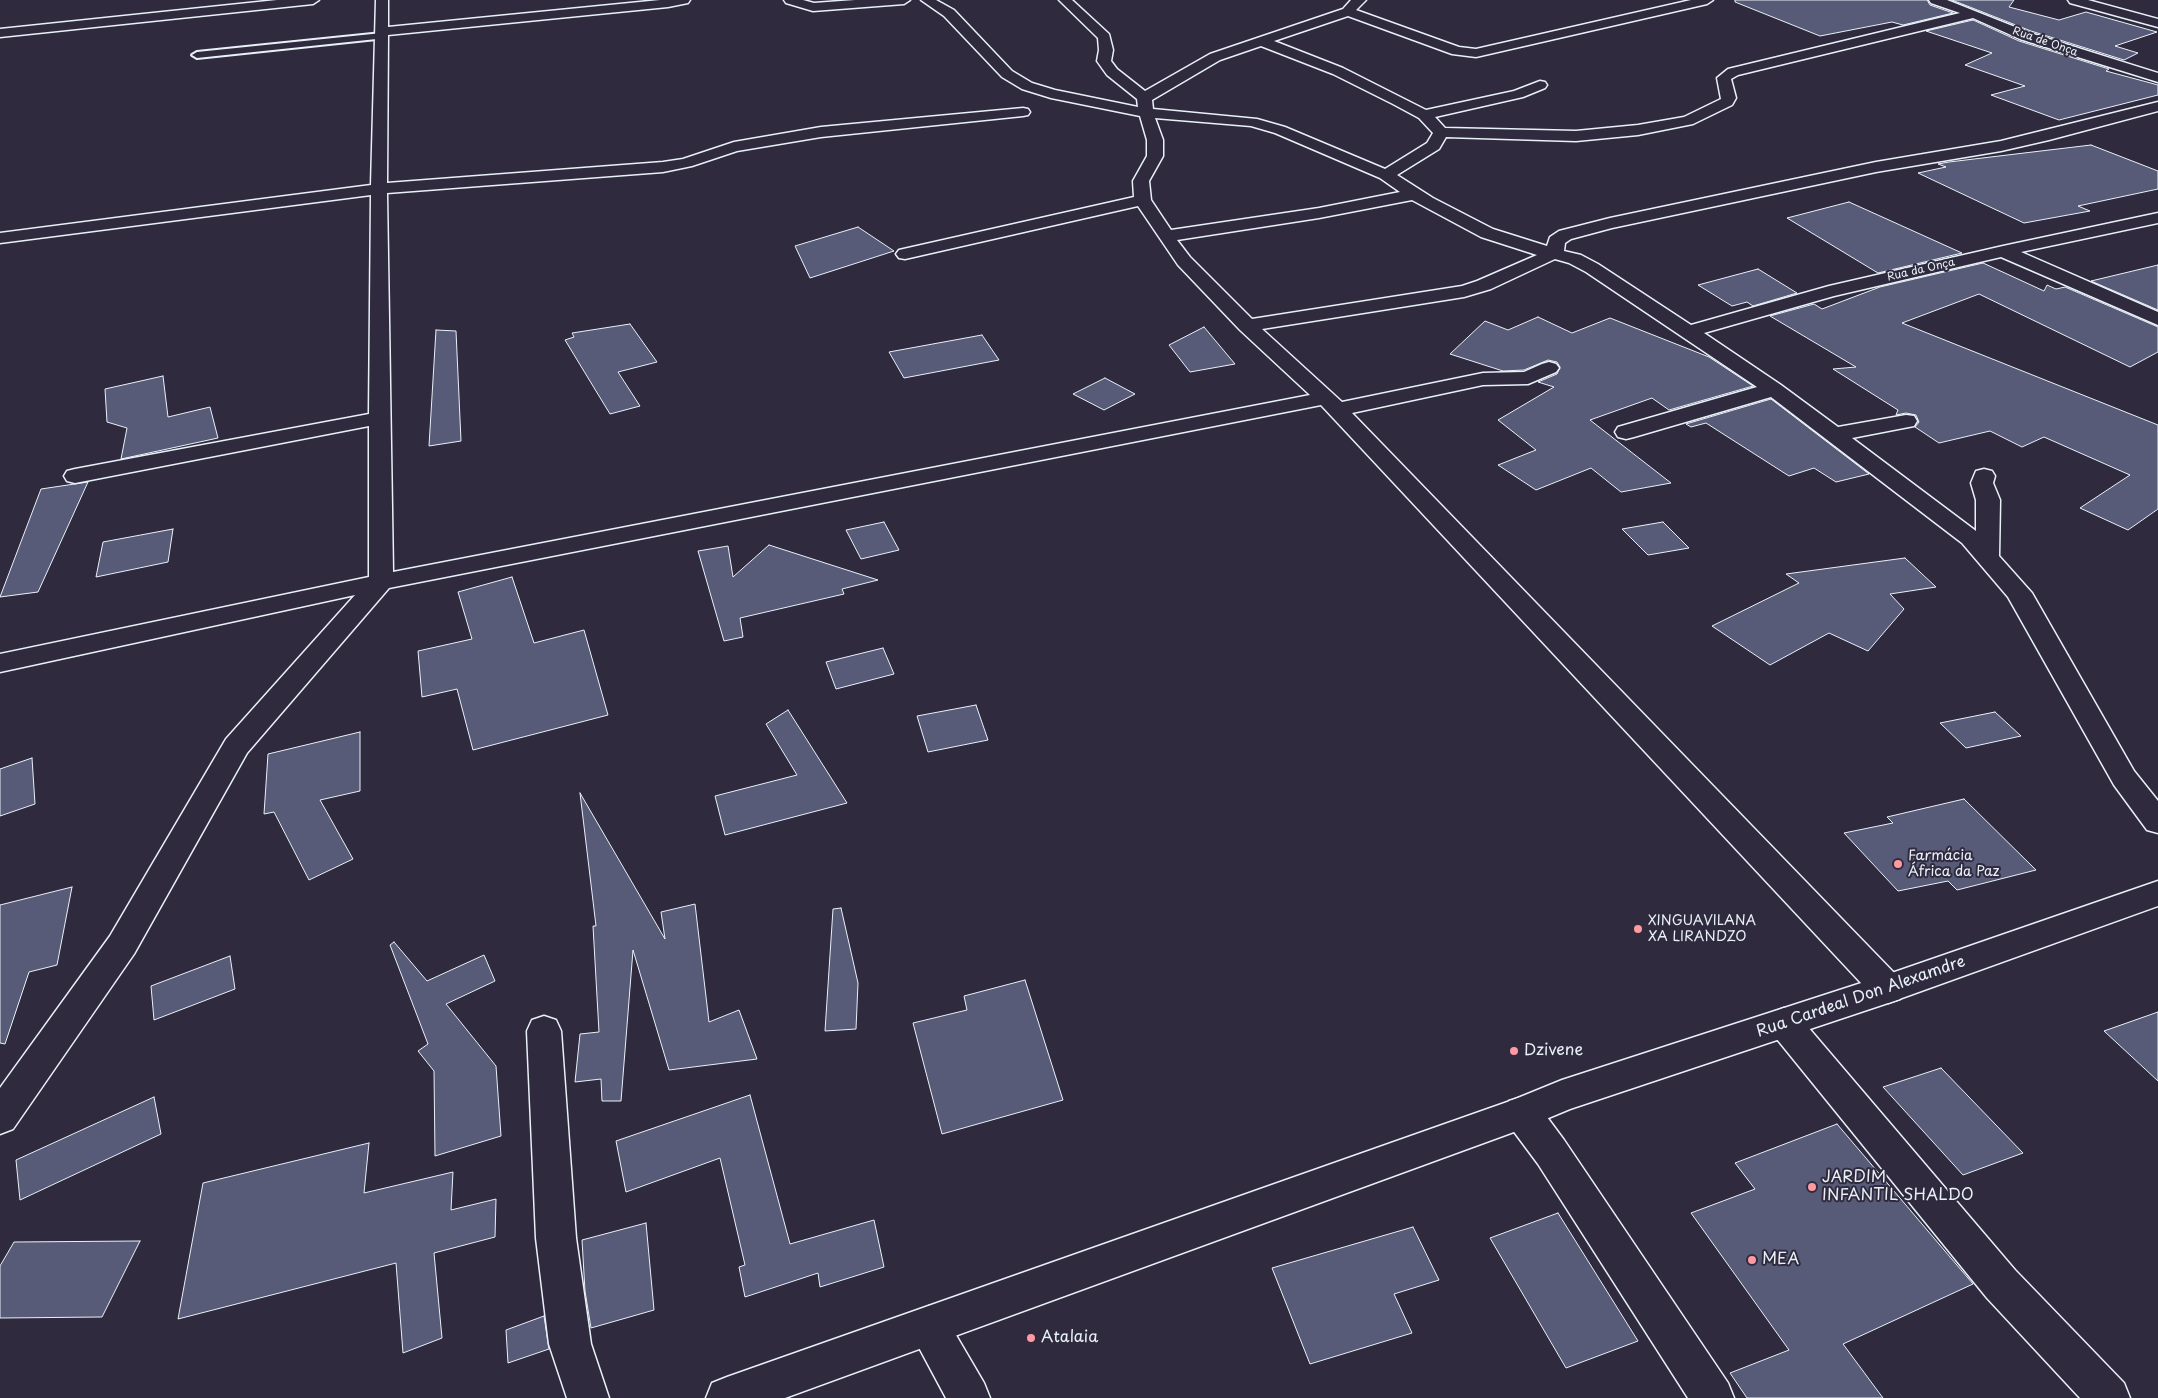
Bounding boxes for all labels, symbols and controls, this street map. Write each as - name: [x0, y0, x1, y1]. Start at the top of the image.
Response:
- street label: Rua de Onça: [2011, 25, 2079, 59]
- street label: Rua da Onça: [1886, 256, 1956, 284]
- place label: Farmácia África da Paz: [1908, 848, 1999, 880]
- marker: Farmácia África da Paz: [1892, 858, 1904, 870]
- place label: XINGUAVILANA XA LIRANDZO: [1648, 913, 1756, 946]
- marker: XINGUAVILANA XA LIRANDZO: [1632, 923, 1644, 935]
- street label: Rua Cardeal Don Alexamdre: [1754, 952, 1968, 1042]
- place label: Dzivene: [1524, 1041, 1583, 1061]
- marker: Dzivene: [1508, 1045, 1520, 1057]
- place label: JARDIM INFANTIL SHALDO: [1822, 1168, 1974, 1206]
- marker: JARDIM INFANTIL SHALDO: [1806, 1181, 1818, 1193]
- place label: MEA: [1762, 1250, 1799, 1270]
- marker: MEA: [1746, 1254, 1758, 1266]
- place label: Atalaia: [1041, 1328, 1098, 1348]
- marker: Atalaia: [1025, 1332, 1037, 1344]

